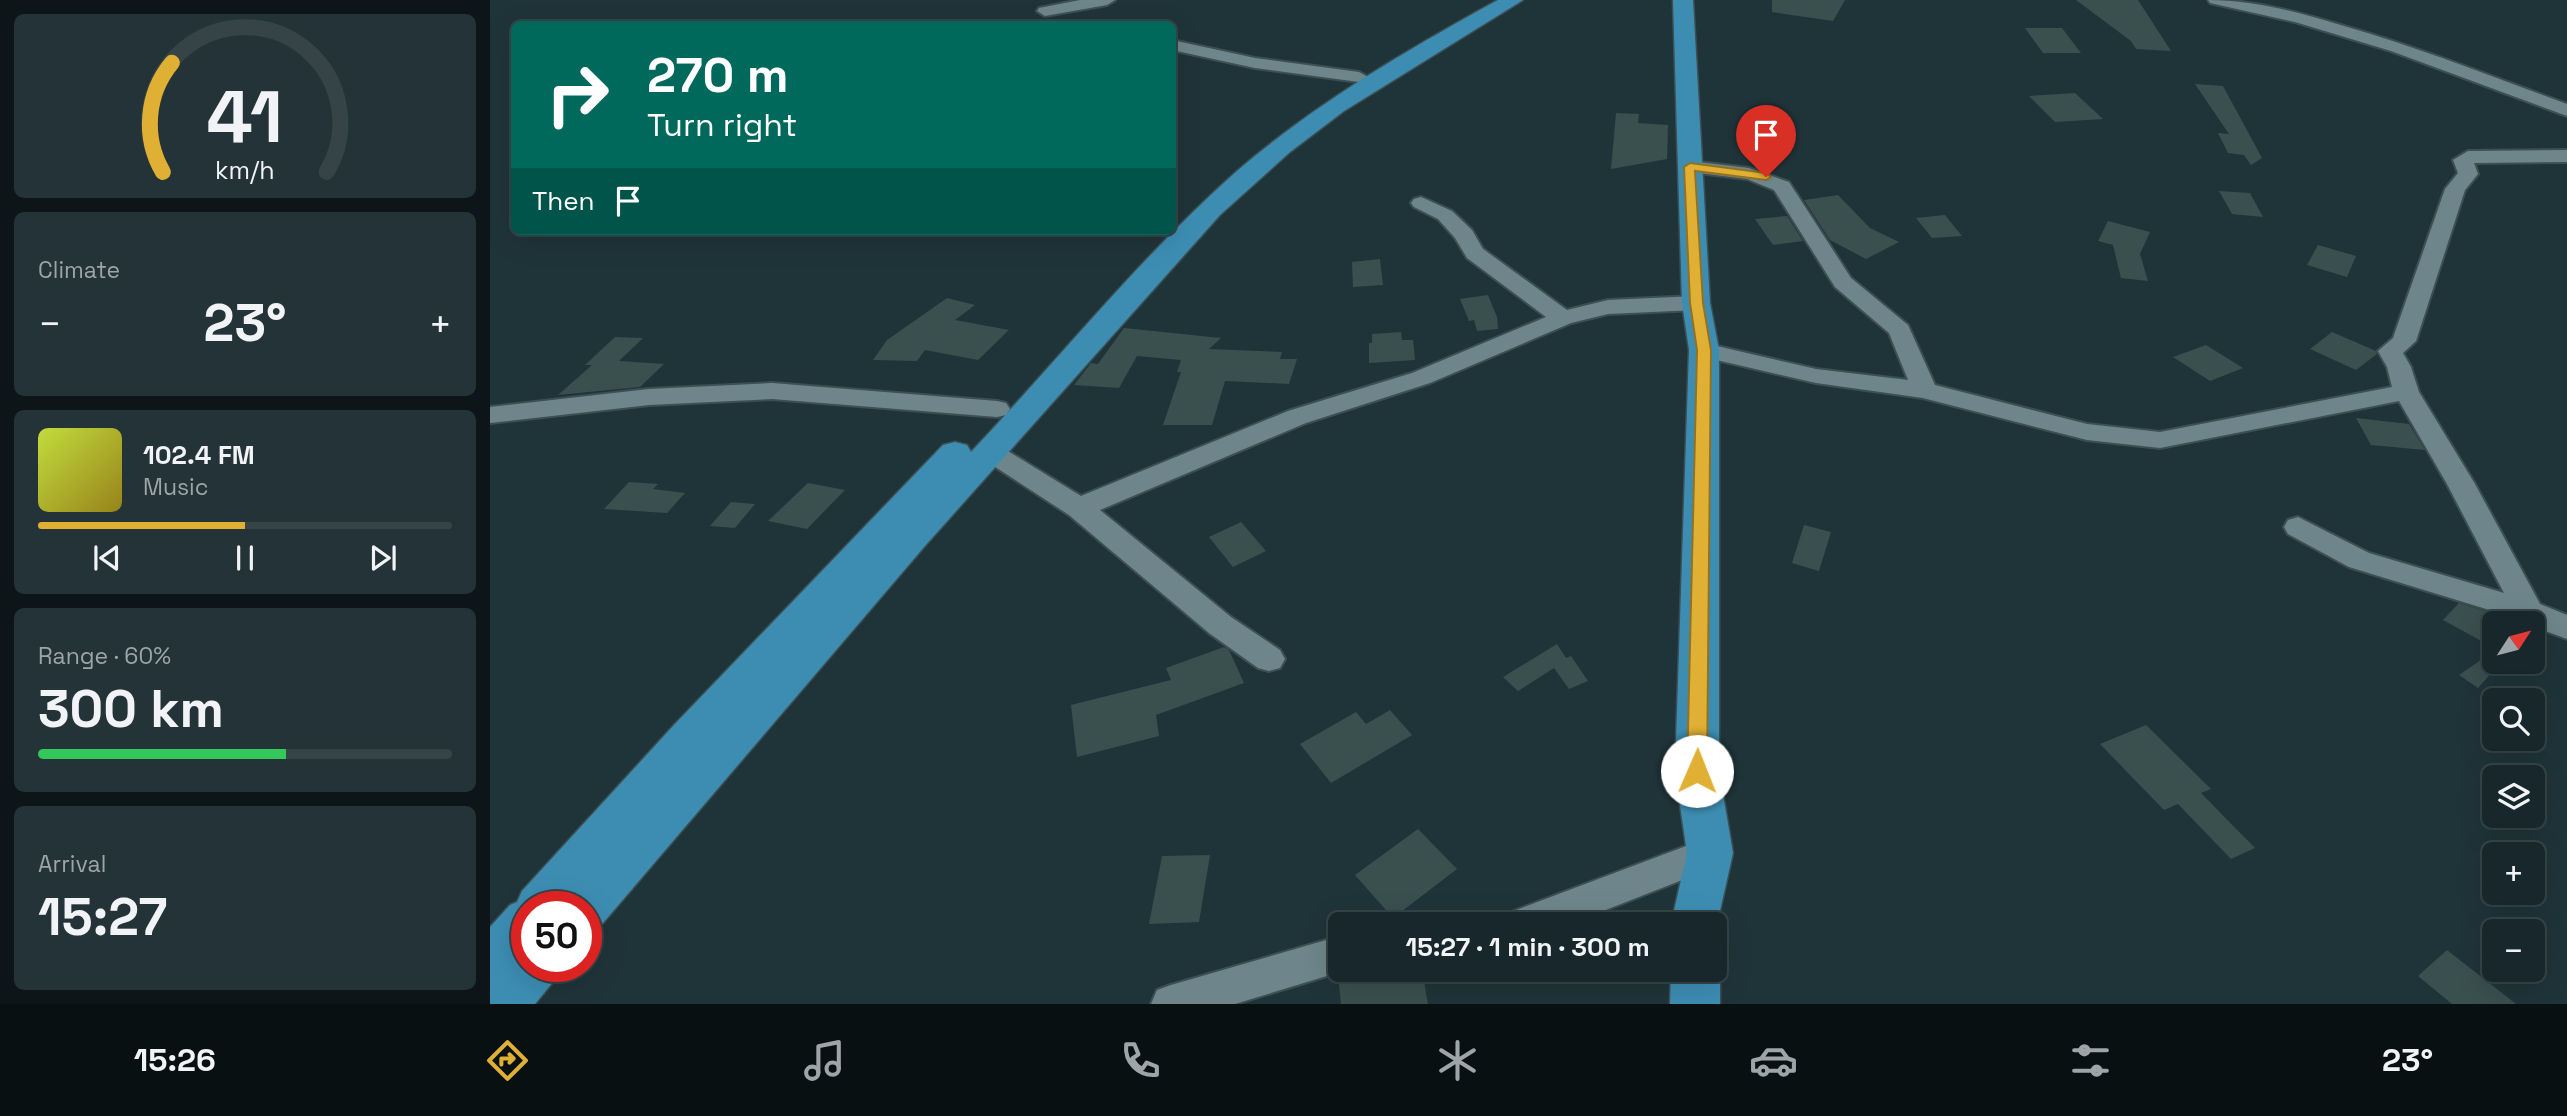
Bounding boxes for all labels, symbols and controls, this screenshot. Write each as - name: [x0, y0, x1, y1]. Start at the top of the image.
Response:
- text: 270 m: [647, 44, 789, 106]
- icon: right: [532, 49, 623, 140]
- text: 41: [207, 70, 283, 163]
- text: Turn right: [647, 105, 797, 145]
- pin: [1736, 105, 1796, 177]
- icon: arrive: [1747, 116, 1785, 154]
- text: km/h: [215, 154, 275, 186]
- icon: arrive: [609, 182, 647, 220]
- text: Then: [532, 184, 595, 218]
- text: Climate: [38, 255, 120, 285]
- text: 23°: [204, 290, 287, 356]
- text: −: [38, 300, 62, 348]
- text: +: [428, 300, 452, 348]
- text: 102.4 FM: [143, 438, 255, 472]
- text: Music: [143, 472, 208, 502]
- icon: previous: [88, 539, 126, 577]
- icon: pause: [226, 539, 264, 577]
- icon: next: [364, 539, 402, 577]
- north arrow: [2482, 611, 2544, 674]
- map controls: [2482, 611, 2545, 982]
- text: Range · 60%: [38, 641, 171, 671]
- text: 300 km: [38, 676, 224, 742]
- button: search: [2482, 688, 2545, 751]
- position arrow: [1660, 734, 1734, 808]
- button: layers: [2482, 765, 2545, 828]
- button: +: [2482, 842, 2545, 905]
- text: Arrival: [38, 849, 106, 879]
- text: 15:27: [38, 884, 167, 950]
- speed limit sign: 50: [511, 891, 602, 982]
- button: −: [2482, 919, 2545, 982]
- text: 15:27 · 1 min · 300 m: [1405, 930, 1650, 964]
- icon: directions: [483, 1036, 532, 1085]
- icon: music: [800, 1036, 849, 1085]
- icon: phone: [1116, 1036, 1165, 1085]
- icon: climate: [1433, 1036, 1482, 1085]
- icon: car: [1749, 1036, 1798, 1085]
- icon: filters: [2066, 1036, 2115, 1085]
- text: 15:26: [134, 1040, 216, 1080]
- text: 23°: [2382, 1040, 2433, 1080]

